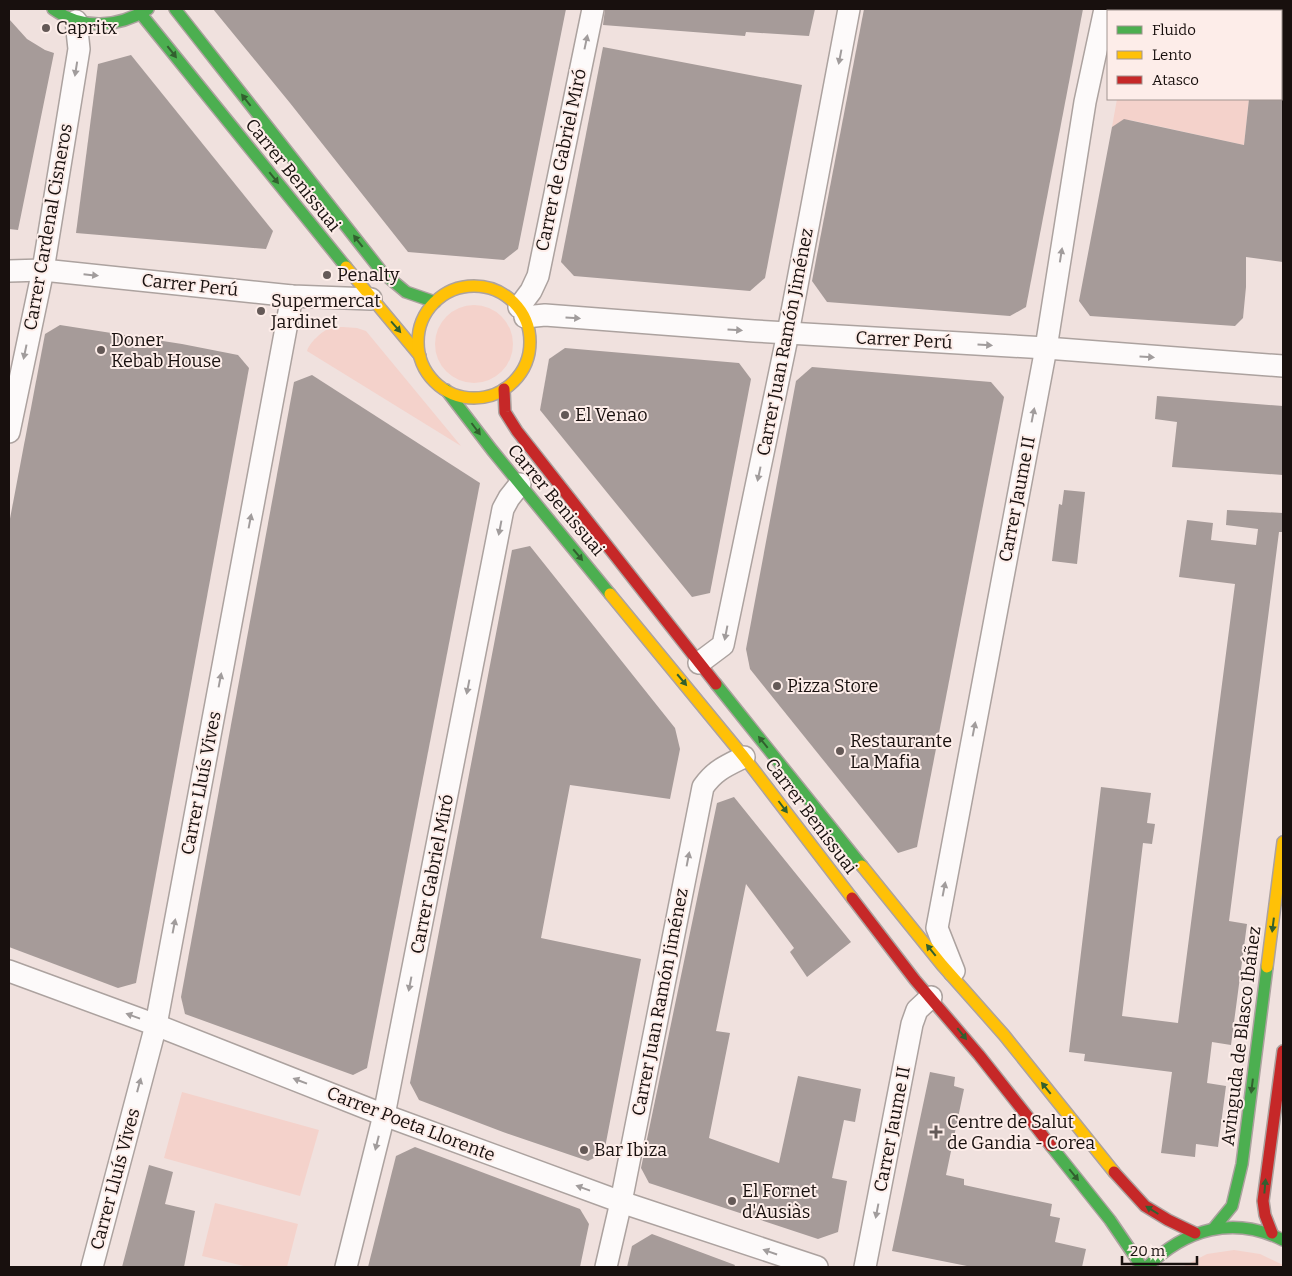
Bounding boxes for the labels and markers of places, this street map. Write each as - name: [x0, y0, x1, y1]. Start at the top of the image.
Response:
- place label: Capritx: [56, 17, 117, 39]
- marker: Capritx: [40, 22, 52, 34]
- place label: Penalty: [337, 264, 400, 286]
- marker: Penalty: [321, 269, 333, 281]
- place label: Supermercat Jardinet: [270, 290, 381, 333]
- marker: Supermercat Jardinet: [255, 305, 267, 317]
- place label: Doner Kebab House: [111, 329, 221, 372]
- marker: Doner Kebab House: [95, 344, 107, 356]
- place label: El Venao: [575, 404, 648, 426]
- marker: El Venao: [559, 409, 571, 421]
- place label: Pizza Store: [787, 675, 878, 697]
- marker: Pizza Store: [771, 680, 783, 692]
- place label: Restaurante La Mafia: [850, 730, 952, 773]
- marker: Restaurante La Mafia: [834, 745, 846, 757]
- place label: Centre de Salut de Gandia - Corea: [947, 1111, 1095, 1154]
- marker: Centre de Salut de Gandia - Corea: [929, 1125, 943, 1139]
- place label: Bar Ibiza: [594, 1139, 667, 1161]
- marker: Bar Ibiza: [578, 1144, 590, 1156]
- place label: El Fornet d'Ausiàs: [742, 1180, 818, 1223]
- marker: El Fornet d'Ausiàs: [726, 1195, 738, 1207]

